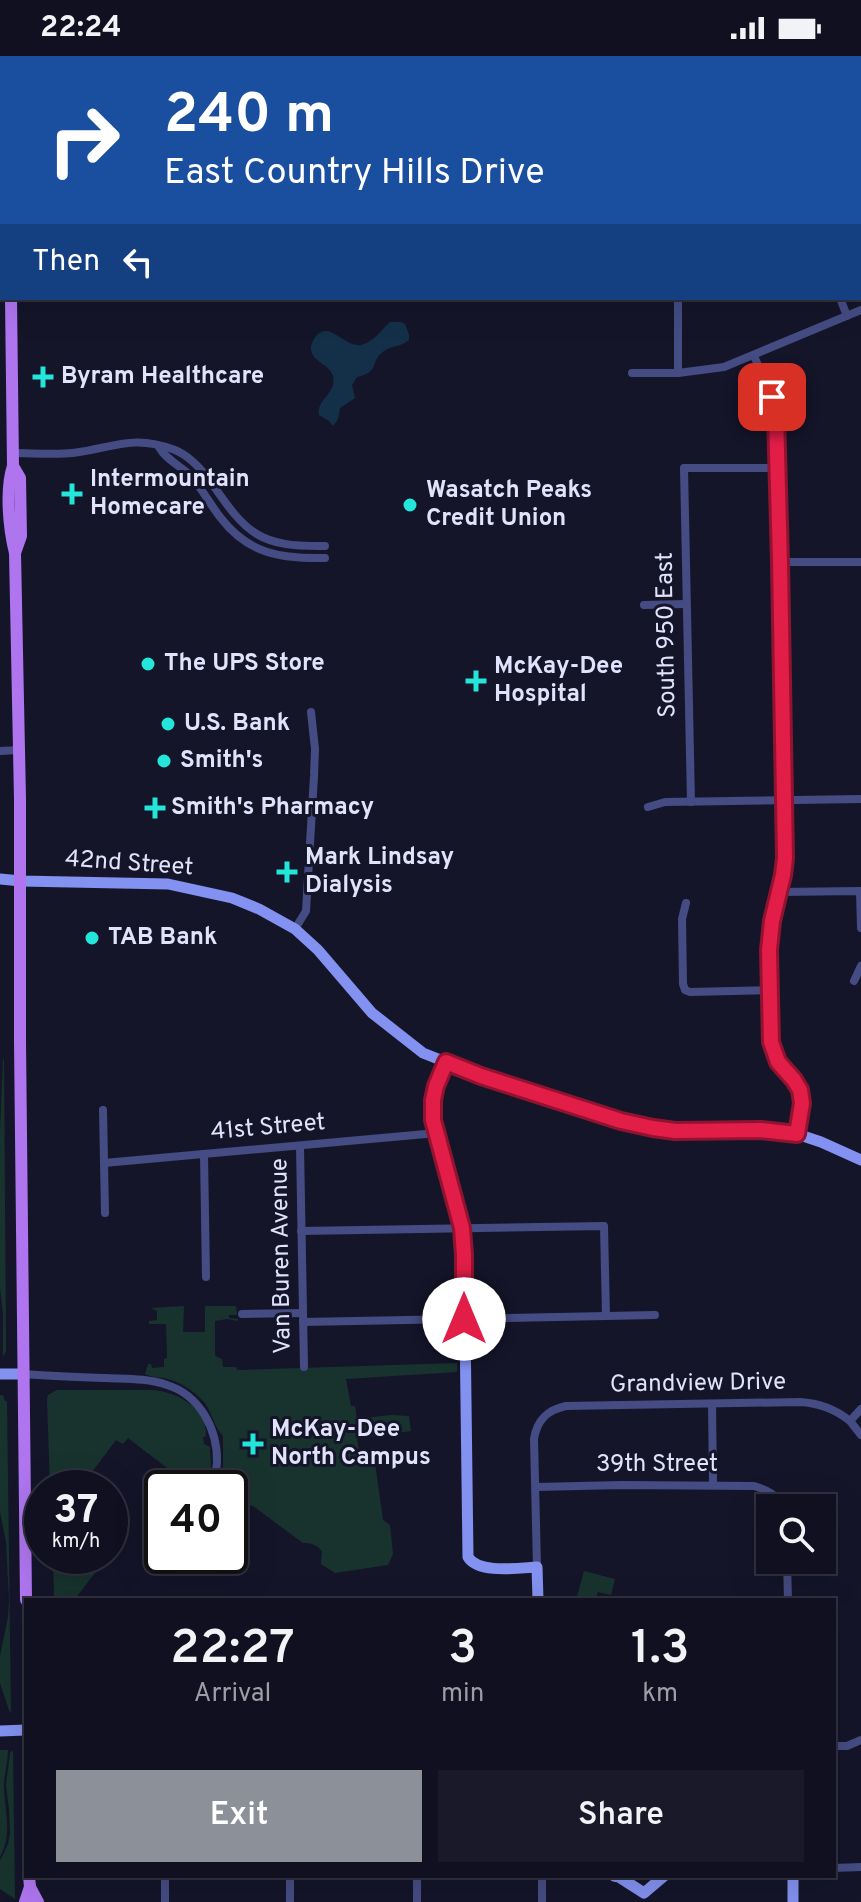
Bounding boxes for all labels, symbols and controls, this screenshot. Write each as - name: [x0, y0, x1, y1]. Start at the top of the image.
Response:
- text: 22:24: [40, 10, 122, 47]
- text: 240 m: [164, 82, 334, 152]
- icon: right: [32, 88, 136, 192]
- text: East Country Hills Drive: [164, 151, 545, 197]
- icon: left: [116, 240, 160, 284]
- text: Then: [32, 244, 100, 281]
- place label: Byram Healthcare: [61, 362, 264, 392]
- pin: [738, 363, 806, 431]
- marker: Byram Healthcare: [32, 366, 54, 388]
- icon: arrive: [750, 375, 794, 419]
- place label: Intermountain Homecare: [90, 465, 250, 523]
- place label: Wasatch Peaks Credit Union: [426, 476, 592, 534]
- marker: Intermountain Homecare: [61, 483, 83, 505]
- marker: Wasatch Peaks Credit Union: [401, 496, 419, 514]
- street label: South 950 East: [651, 552, 683, 718]
- place label: The UPS Store: [164, 649, 325, 679]
- place label: McKay-Dee Hospital: [494, 652, 623, 710]
- marker: The UPS Store: [139, 655, 157, 673]
- marker: McKay-Dee Hospital: [465, 670, 487, 692]
- place label: U.S. Bank: [184, 709, 290, 739]
- marker: U.S. Bank: [159, 715, 177, 733]
- place label: Smith's: [180, 746, 263, 776]
- marker: Smith's: [155, 752, 173, 770]
- place label: Smith's Pharmacy: [171, 793, 374, 823]
- marker: Smith's Pharmacy: [146, 799, 164, 817]
- place label: Mark Lindsay Dialysis: [305, 843, 454, 901]
- street label: 42nd Street: [64, 845, 194, 883]
- marker: Mark Lindsay Dialysis: [276, 861, 298, 883]
- place label: TAB Bank: [108, 923, 217, 953]
- marker: TAB Bank: [83, 929, 101, 947]
- street label: 41st Street: [209, 1108, 327, 1148]
- street label: Van Buren Avenue: [265, 1158, 299, 1354]
- position arrow: [422, 1277, 506, 1361]
- street label: Grandview Drive: [610, 1367, 786, 1401]
- place label: McKay-Dee North Campus: [271, 1415, 431, 1473]
- marker: McKay-Dee North Campus: [242, 1433, 264, 1455]
- street label: 39th Street: [596, 1450, 718, 1480]
- speed limit sign: 40: [144, 1470, 248, 1574]
- text: 37: [54, 1487, 98, 1537]
- map controls: [756, 1494, 836, 1574]
- button: search: [756, 1494, 836, 1574]
- text: km/h: [52, 1529, 100, 1555]
- text: 22:27: [170, 1620, 295, 1680]
- text: 3: [448, 1620, 477, 1680]
- text: 1.3: [631, 1620, 690, 1680]
- text: Arrival: [194, 1678, 271, 1711]
- text: min: [441, 1678, 484, 1711]
- text: km: [642, 1678, 678, 1711]
- button: Exit: [56, 1770, 422, 1862]
- button: Share: [438, 1770, 804, 1862]

